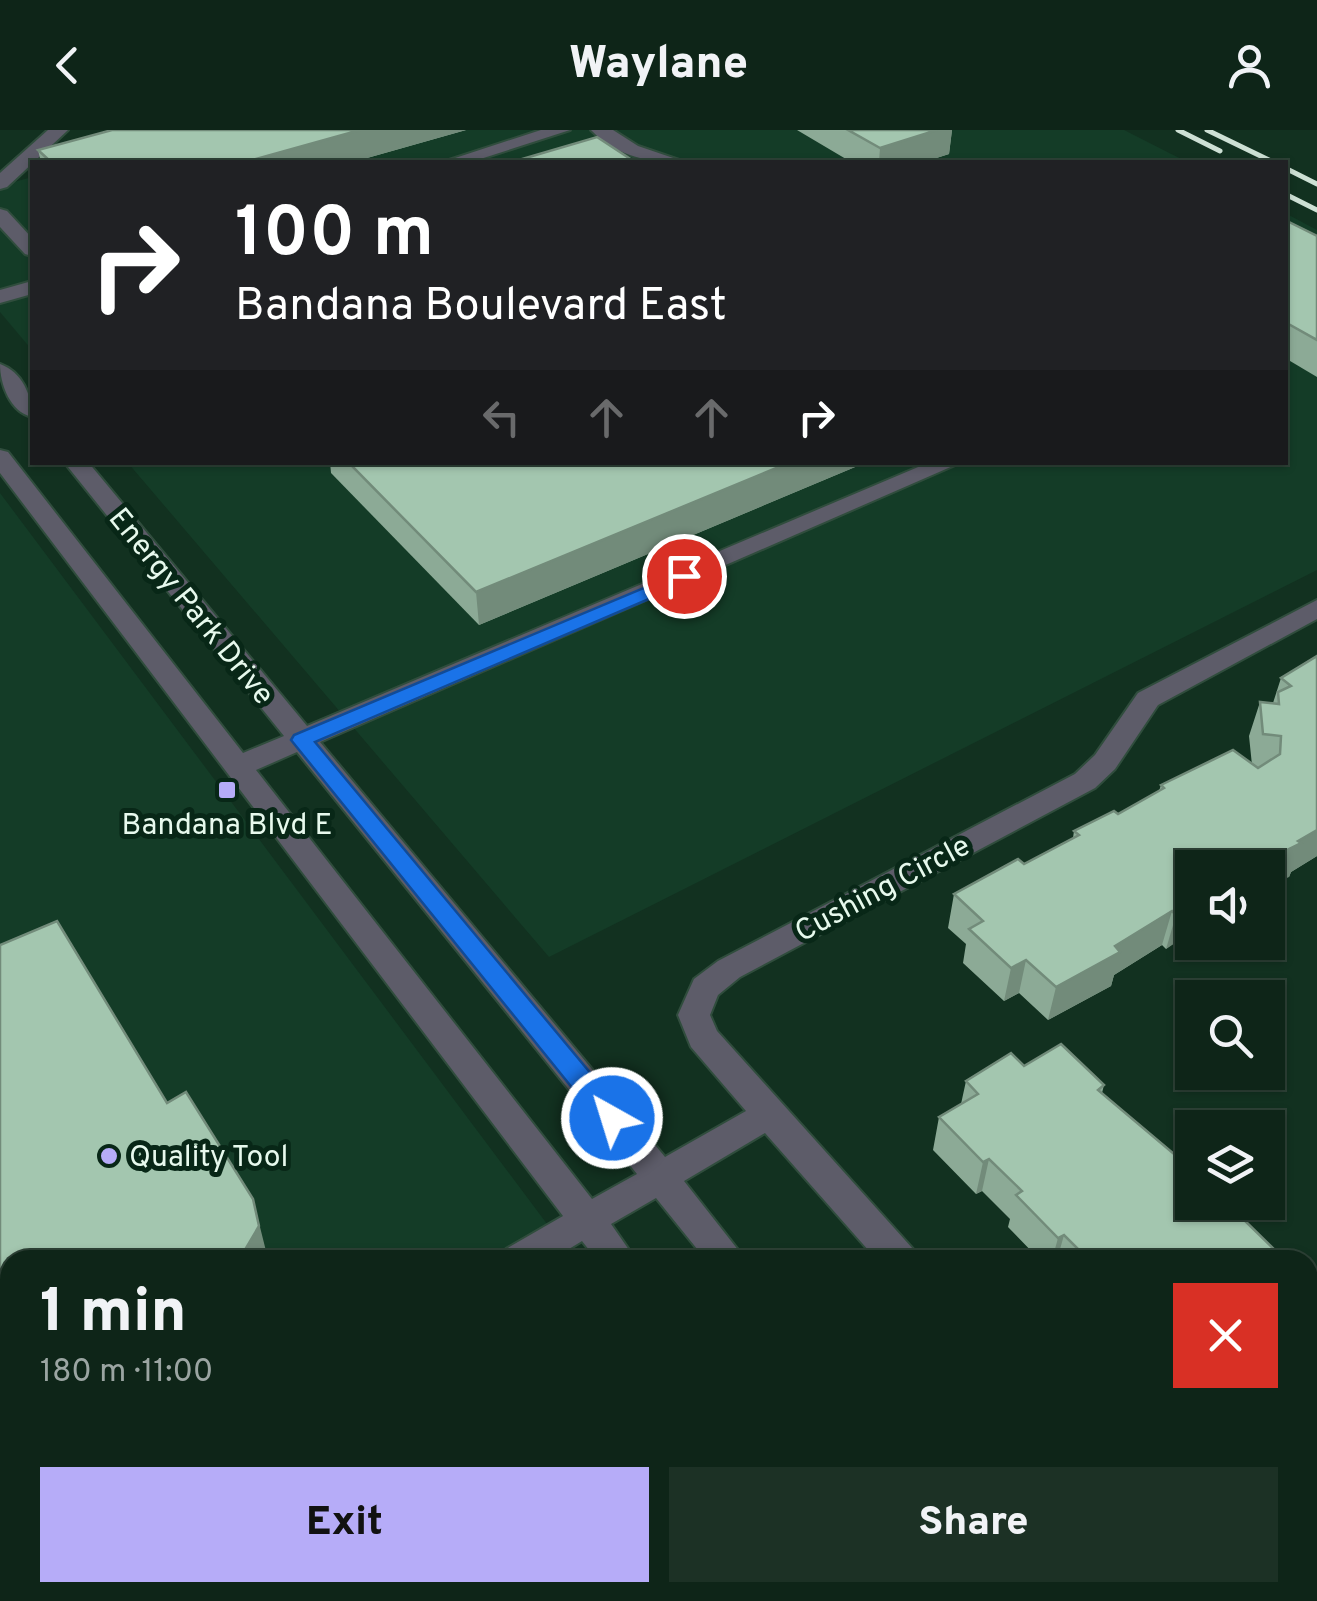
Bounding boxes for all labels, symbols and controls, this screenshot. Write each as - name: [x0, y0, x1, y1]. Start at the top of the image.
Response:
- text: Waylane: [569, 37, 748, 94]
- icon: back: [40, 38, 95, 93]
- icon: person: [1222, 38, 1277, 93]
- text: 100 m: [235, 192, 434, 281]
- icon: right: [70, 200, 200, 330]
- text: Bandana Boulevard East: [235, 279, 727, 336]
- icon: left: [474, 390, 529, 445]
- icon: ahead: [579, 390, 634, 445]
- icon: ahead: [684, 390, 739, 445]
- icon: right: [789, 390, 844, 445]
- street label: Energy Park Drive: [99, 502, 281, 714]
- pin: [642, 534, 727, 619]
- icon: arrive: [657, 549, 712, 604]
- marker: Bandana Blvd E: [216, 779, 238, 801]
- place label: Bandana Blvd E: [122, 808, 333, 845]
- street label: Cushing Circle: [789, 829, 977, 952]
- map controls: [1175, 850, 1285, 1220]
- button: sound: [1175, 850, 1285, 960]
- button: search: [1175, 980, 1285, 1090]
- position arrow: [560, 1066, 664, 1170]
- button: layers: [1175, 1110, 1285, 1220]
- place label: Quality Tool: [129, 1140, 288, 1177]
- marker: Quality Tool: [98, 1145, 120, 1167]
- text: 1 min: [40, 1277, 187, 1353]
- button: close: [1173, 1283, 1278, 1388]
- text: 180 m · 11:00: [40, 1353, 213, 1393]
- button: Exit: [40, 1467, 649, 1582]
- button: Share: [669, 1467, 1278, 1582]

